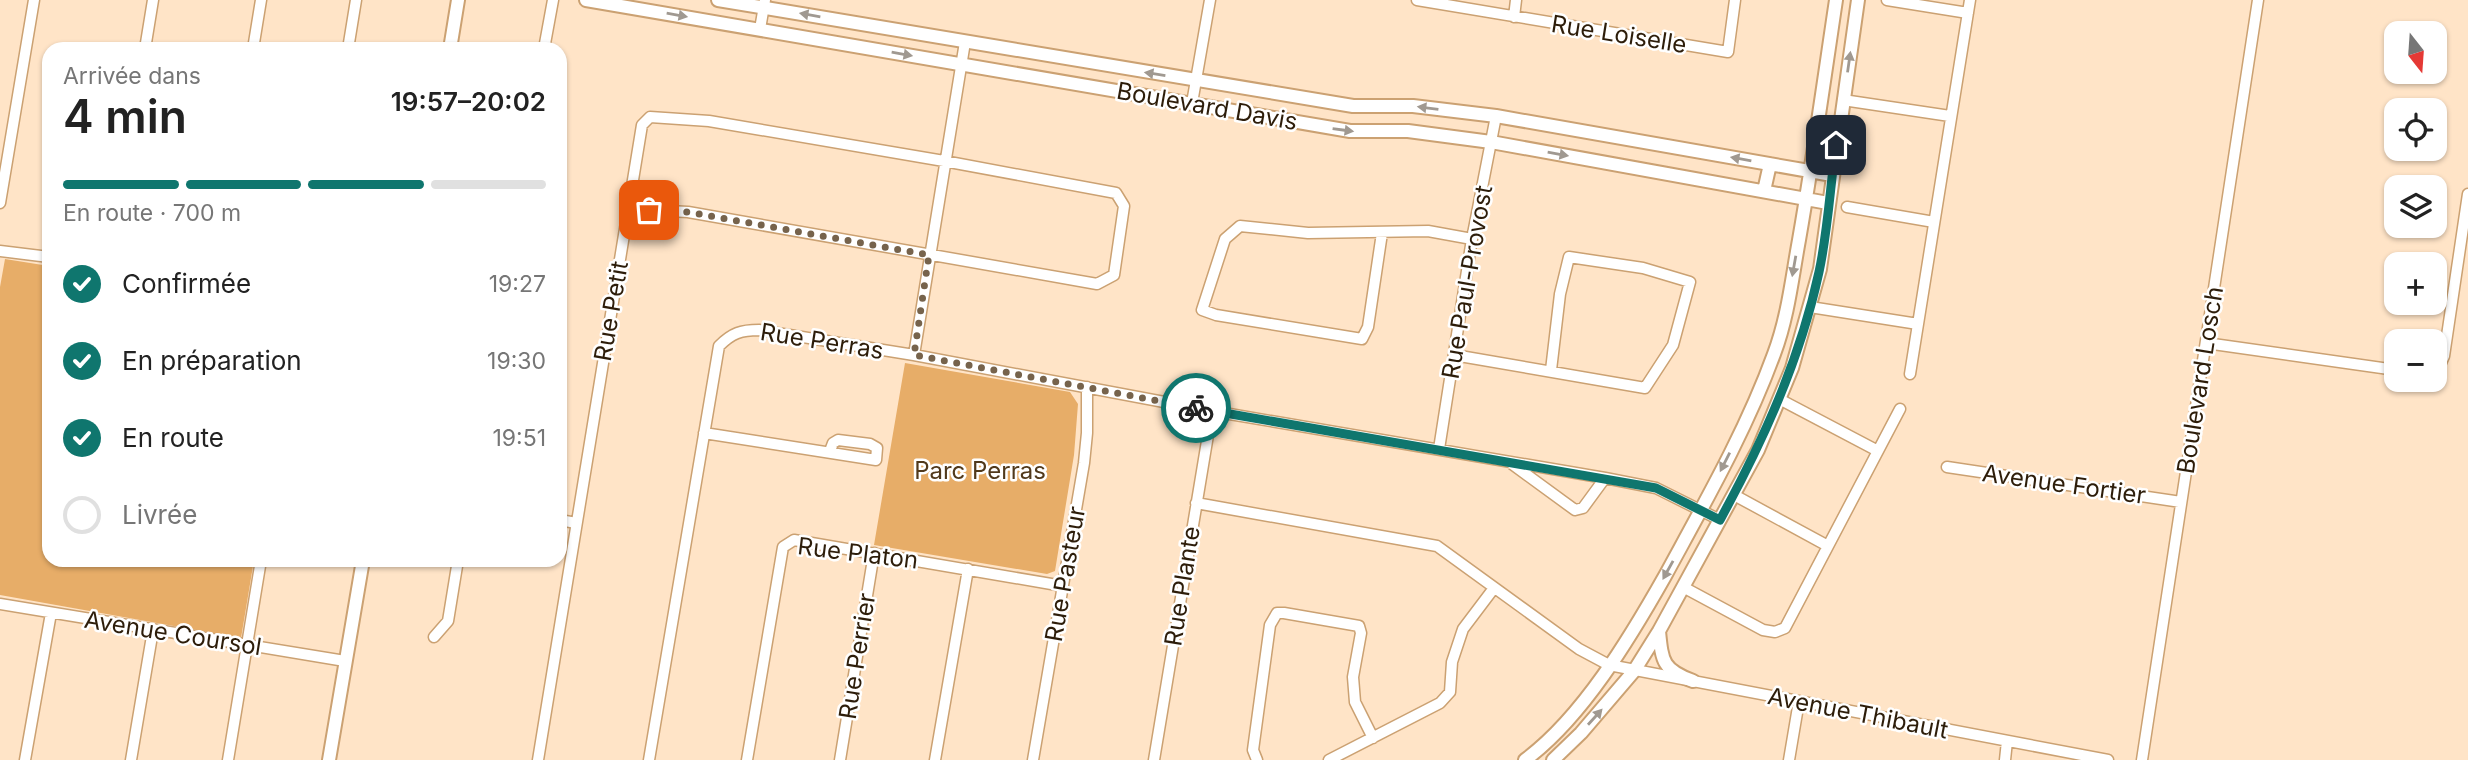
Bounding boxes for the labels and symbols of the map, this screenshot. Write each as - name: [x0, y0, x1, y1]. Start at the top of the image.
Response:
- one-way arrow: [799, 9, 821, 20]
- street label: Rue Loiselle: [1549, 9, 1689, 59]
- one-way arrow: [666, 10, 688, 21]
- north arrow: [2384, 21, 2446, 84]
- one-way arrow: [891, 48, 913, 59]
- one-way arrow: [1843, 51, 1854, 73]
- one-way arrow: [1144, 68, 1166, 79]
- street label: Boulevard Davis: [1114, 76, 1300, 136]
- one-way arrow: [1417, 102, 1439, 113]
- pin: [1806, 115, 1866, 175]
- one-way arrow: [1332, 124, 1354, 135]
- one-way arrow: [1547, 149, 1569, 160]
- one-way arrow: [1730, 153, 1752, 164]
- pin: [619, 180, 679, 240]
- street label: Rue Paul-Provost: [1436, 183, 1498, 381]
- one-way arrow: [1788, 255, 1799, 277]
- street label: Rue Petit: [588, 259, 634, 363]
- street label: Boulevard Losch: [2171, 284, 2229, 476]
- street label: Rue Perras: [758, 317, 886, 365]
- courier: [1161, 373, 1231, 443]
- one-way arrow: [1720, 452, 1731, 472]
- park label: Parc Perras: [914, 456, 1046, 485]
- street label: Avenue Fortier: [1980, 458, 2148, 510]
- street label: Rue Pasteur: [1039, 504, 1091, 644]
- street label: Rue Plante: [1158, 524, 1206, 648]
- street label: Rue Platon: [796, 531, 920, 575]
- one-way arrow: [1662, 560, 1674, 580]
- street label: Rue Perrier: [833, 591, 881, 721]
- street label: Avenue Coursol: [82, 605, 264, 661]
- street label: Avenue Thibault: [1765, 681, 1951, 745]
- one-way arrow: [1587, 708, 1603, 726]

